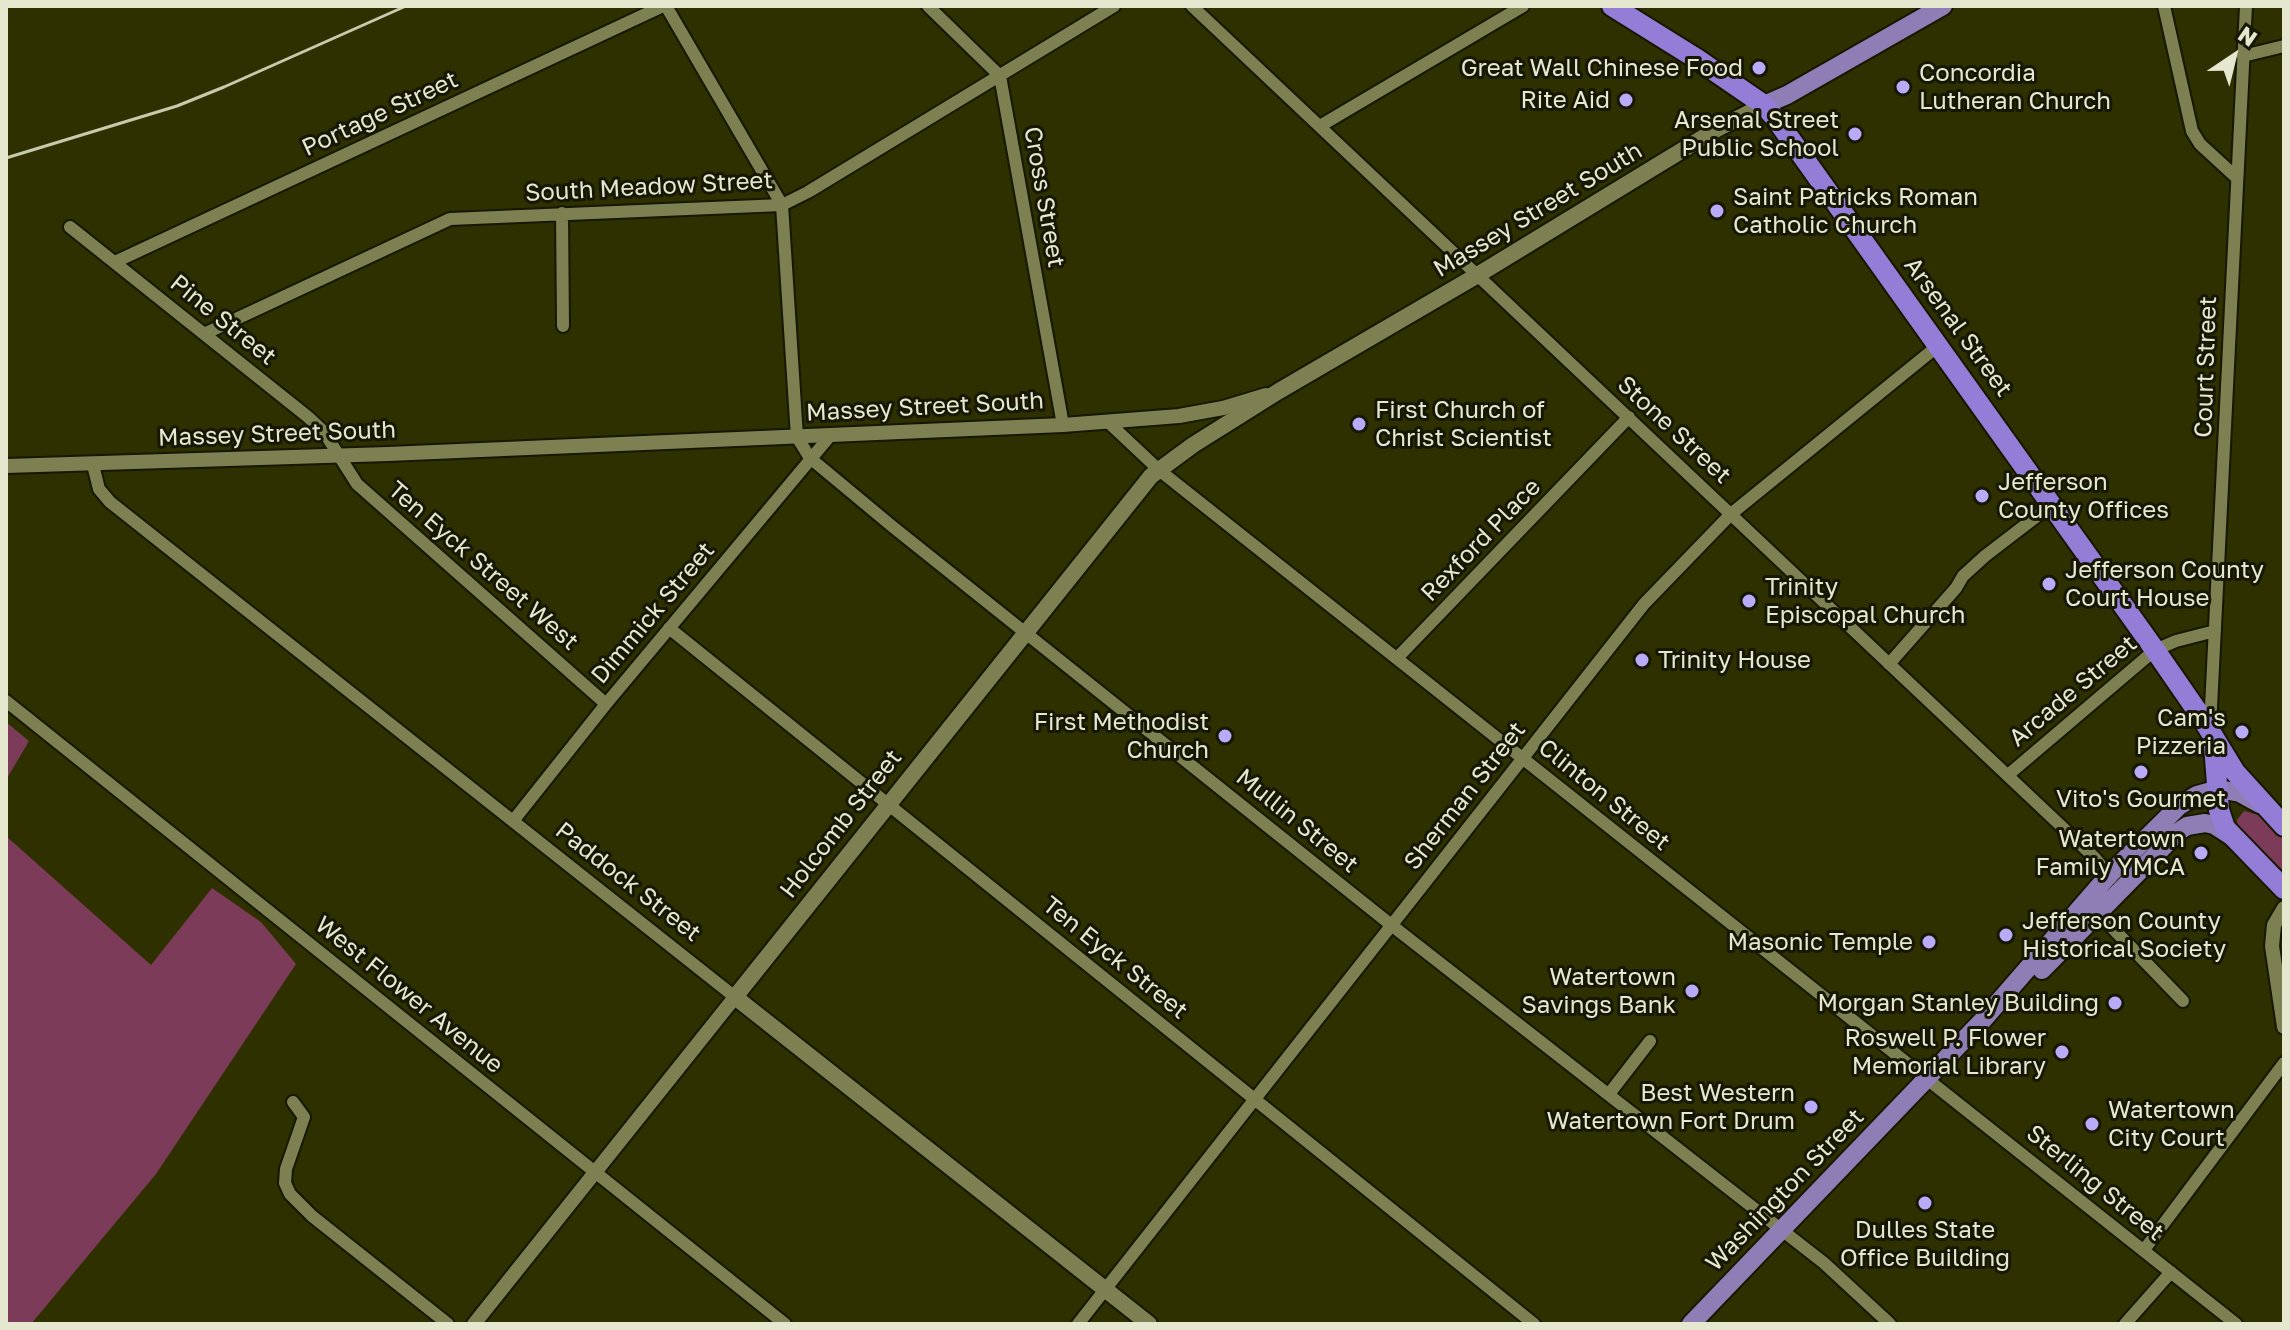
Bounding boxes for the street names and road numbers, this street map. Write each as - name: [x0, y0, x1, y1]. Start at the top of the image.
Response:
- street label: Portage Street: [298, 65, 462, 163]
- street label: Cross Street: [1017, 124, 1071, 270]
- street label: Massey Street South: [1428, 136, 1648, 284]
- street label: South Meadow Street: [524, 166, 774, 208]
- street label: Arsenal Street: [1898, 252, 2018, 402]
- street label: Pine Street: [164, 269, 282, 371]
- street label: Court Street: [2189, 296, 2223, 438]
- street label: Stone Street: [1611, 370, 1737, 490]
- street label: Massey Street South: [805, 386, 1045, 428]
- street label: Massey Street South: [157, 415, 397, 453]
- street label: Rexford Place: [1415, 473, 1547, 607]
- street label: Ten Eyck Street West: [382, 475, 584, 657]
- street label: Dimmick Street: [585, 536, 721, 690]
- street label: Arcade Street: [2003, 629, 2143, 753]
- street label: Sherman Street: [1398, 716, 1532, 876]
- street label: Clinton Street: [1532, 733, 1676, 857]
- street label: Holcomb Street: [774, 744, 908, 904]
- street label: Mullin Street: [1230, 763, 1364, 879]
- street label: Paddock Street: [550, 816, 706, 948]
- street label: Ten Eyck Street: [1037, 891, 1193, 1025]
- street label: West Flower Avenue: [309, 910, 509, 1080]
- street label: Washington Street: [1700, 1103, 1870, 1277]
- street label: Sterling Street: [2020, 1119, 2170, 1247]

